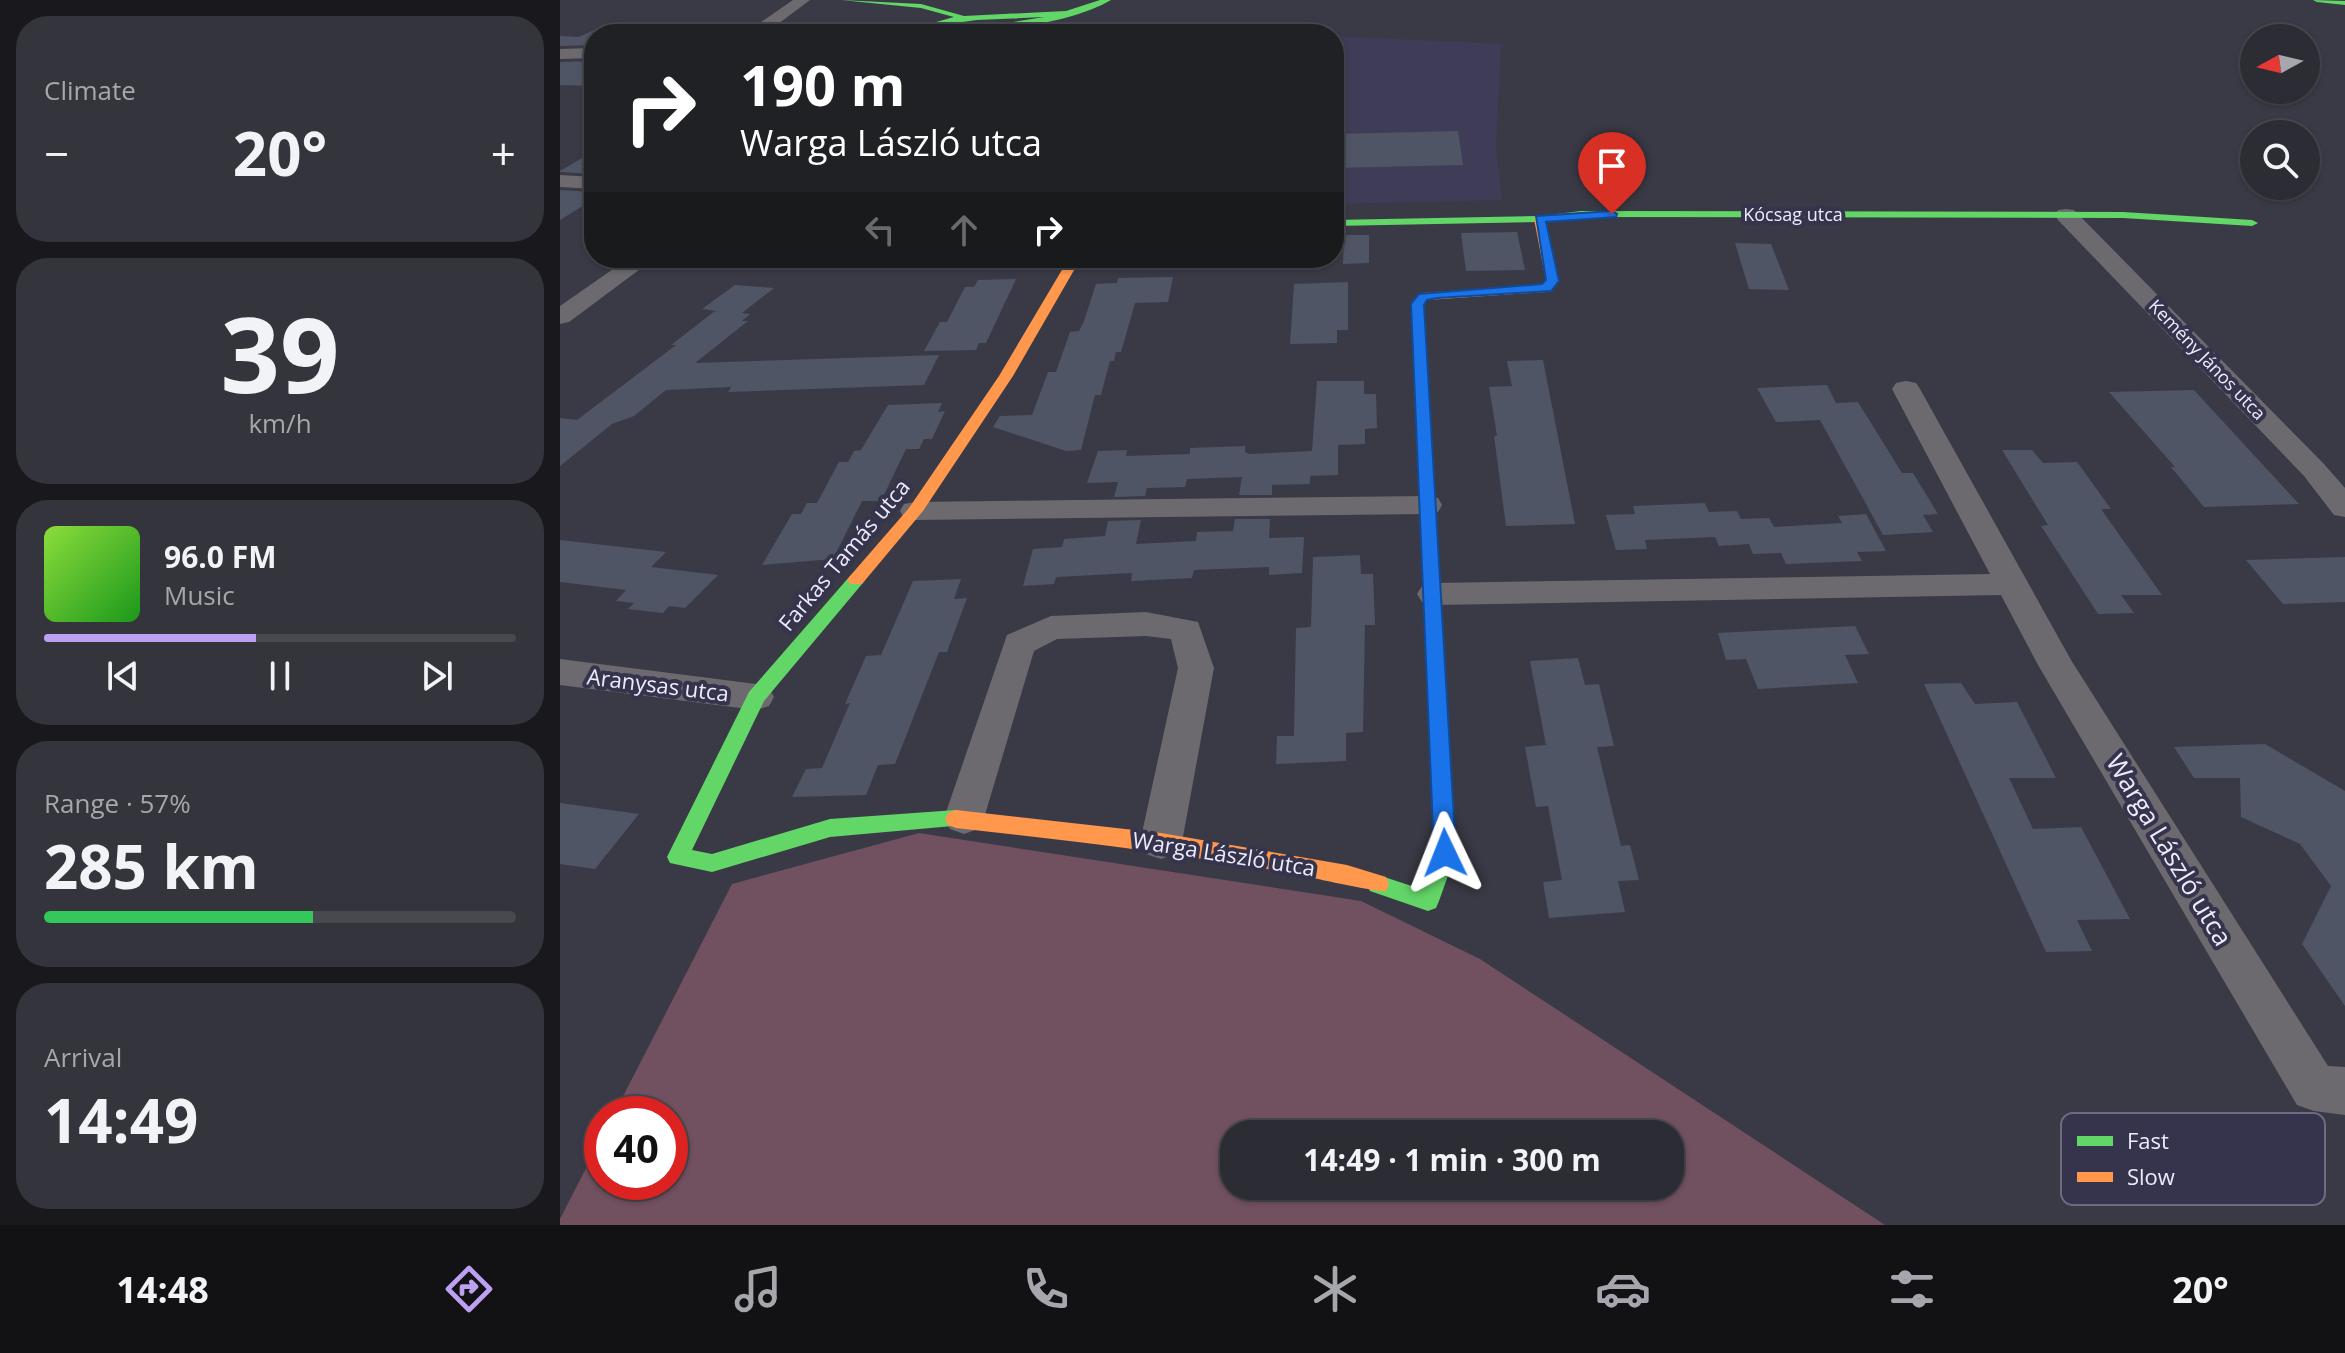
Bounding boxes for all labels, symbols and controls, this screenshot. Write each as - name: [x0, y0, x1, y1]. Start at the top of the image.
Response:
- north arrow: [2240, 24, 2320, 104]
- map controls: [2240, 24, 2320, 200]
- text: 190 m: [740, 46, 906, 122]
- icon: right: [608, 56, 712, 160]
- text: Climate: [44, 72, 136, 108]
- text: 20°: [233, 112, 327, 194]
- text: Warga László utca: [740, 118, 1042, 167]
- button: search: [2240, 120, 2320, 200]
- text: −: [44, 123, 69, 183]
- text: +: [491, 123, 516, 183]
- pin: [1578, 132, 1646, 214]
- icon: arrive: [1590, 144, 1634, 188]
- street label: Kócsag utca: [1743, 202, 1843, 226]
- icon: left: [858, 208, 902, 252]
- icon: ahead: [942, 208, 986, 252]
- icon: right: [1026, 208, 1070, 252]
- text: 39: [221, 282, 339, 423]
- street label: Kemény János utca: [2144, 294, 2271, 425]
- text: km/h: [248, 405, 312, 441]
- street label: Farkas Tamás utca: [771, 472, 916, 637]
- text: 96.0 FM: [164, 536, 277, 577]
- text: Music: [164, 577, 235, 613]
- icon: previous: [101, 654, 145, 698]
- icon: pause: [258, 654, 302, 698]
- icon: next: [415, 654, 459, 698]
- street label: Aranysas utca: [585, 660, 731, 708]
- street label: Warga László utca: [2098, 747, 2241, 952]
- text: Range · 57%: [44, 785, 191, 821]
- position arrow: [1403, 811, 1487, 895]
- street label: Warga László utca: [1131, 824, 1318, 882]
- text: 285 km: [44, 825, 259, 907]
- text: Arrival: [44, 1039, 122, 1075]
- text: 14:49: [44, 1079, 198, 1161]
- speed limit sign: 40: [584, 1096, 688, 1200]
- legend: [2061, 1113, 2325, 1205]
- text: Fast: [2127, 1125, 2169, 1155]
- text: 14:49 · 1 min · 300 m: [1303, 1139, 1601, 1180]
- text: Slow: [2127, 1161, 2175, 1191]
- icon: directions: [441, 1261, 497, 1317]
- icon: music: [730, 1261, 786, 1317]
- icon: phone: [1018, 1261, 1074, 1317]
- icon: climate: [1307, 1261, 1363, 1317]
- icon: car: [1595, 1261, 1651, 1317]
- icon: filters: [1884, 1261, 1940, 1317]
- text: 14:48: [116, 1265, 209, 1314]
- text: 20°: [2172, 1265, 2229, 1314]

